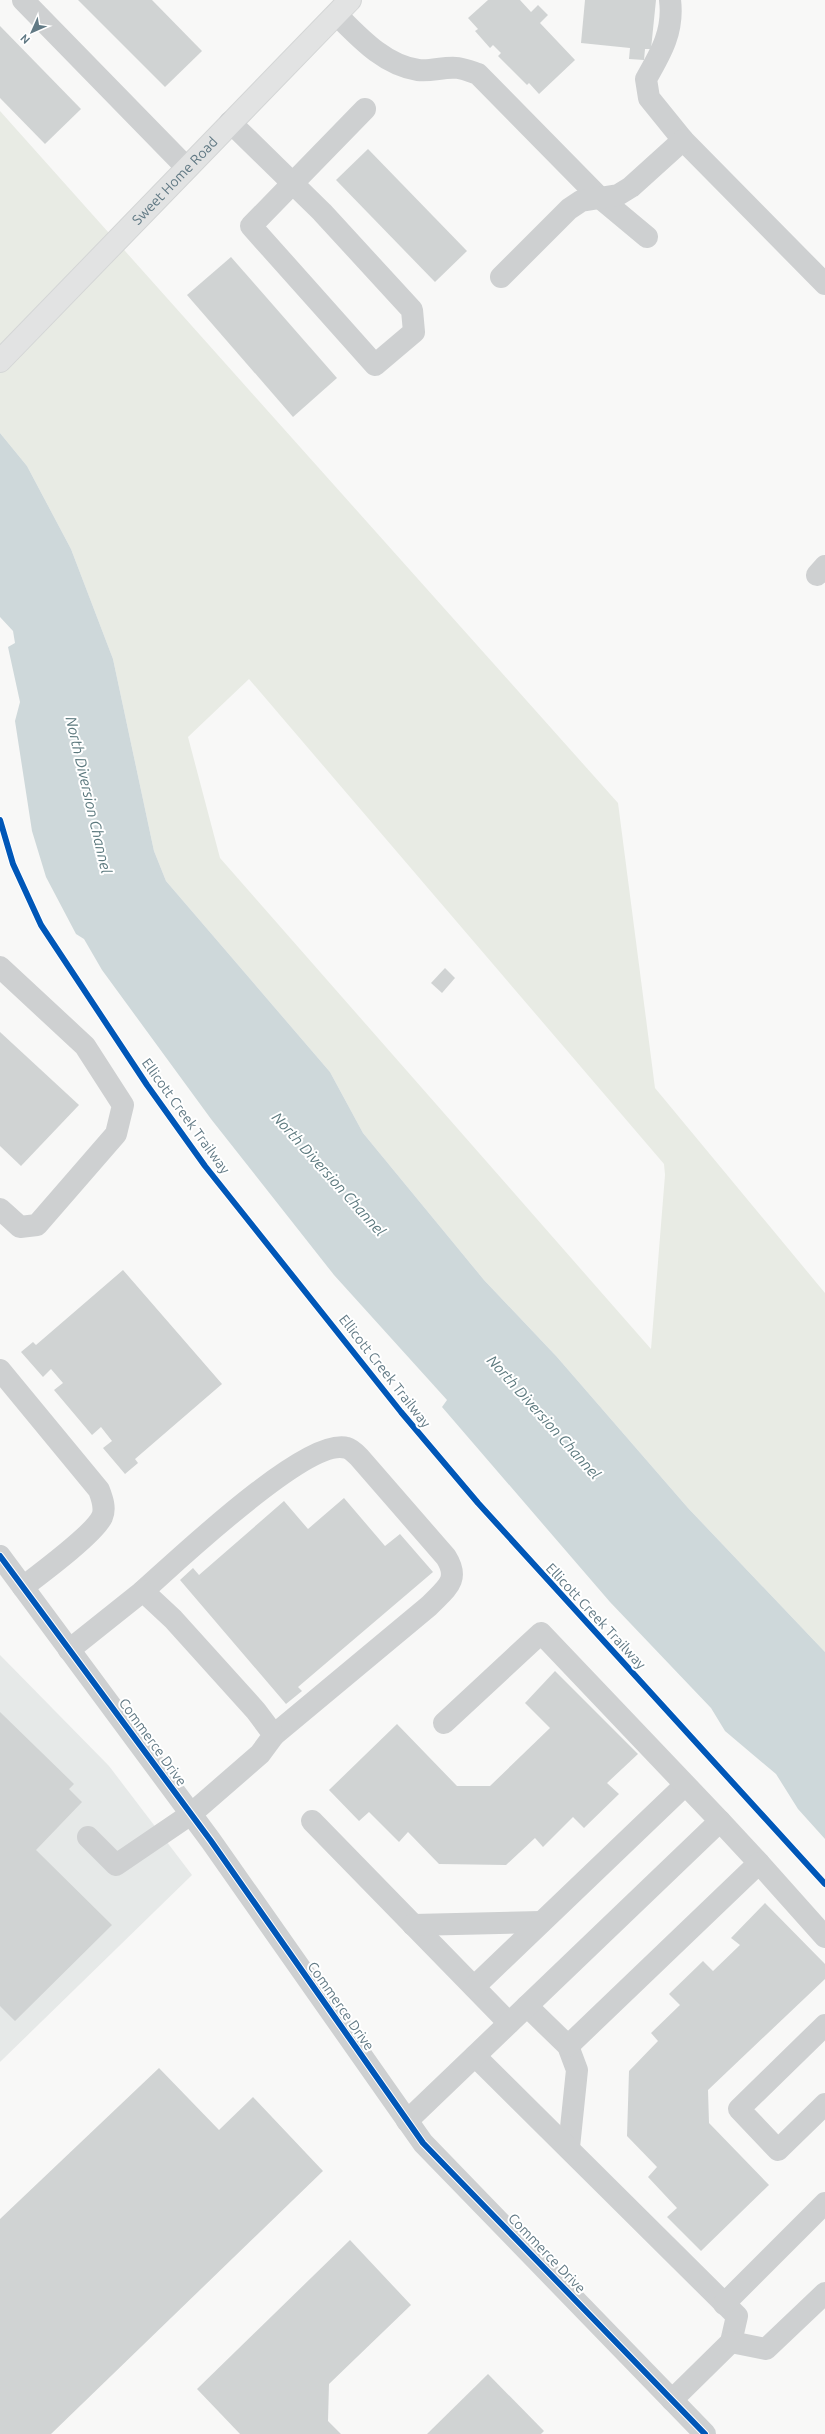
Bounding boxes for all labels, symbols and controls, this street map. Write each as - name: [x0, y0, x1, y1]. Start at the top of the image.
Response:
- north arrow: [12, 12, 52, 52]
- text: N: [18, 32, 32, 46]
- street label: Sweet Home Road: [129, 134, 221, 228]
- water label: North Diversion Channel: [63, 715, 116, 876]
- street label: Ellicott Creek Trailway: [139, 1055, 233, 1177]
- water label: North Diversion Channel: [269, 1109, 390, 1240]
- street label: Ellicott Creek Trailway: [336, 1311, 434, 1431]
- water label: North Diversion Channel: [484, 1352, 605, 1483]
- street label: Ellicott Creek Trailway: [543, 1560, 649, 1672]
- street label: Commerce Drive: [116, 1695, 190, 1789]
- street label: Commerce Drive: [304, 1959, 378, 2053]
- street label: Commerce Drive: [505, 2210, 589, 2296]

